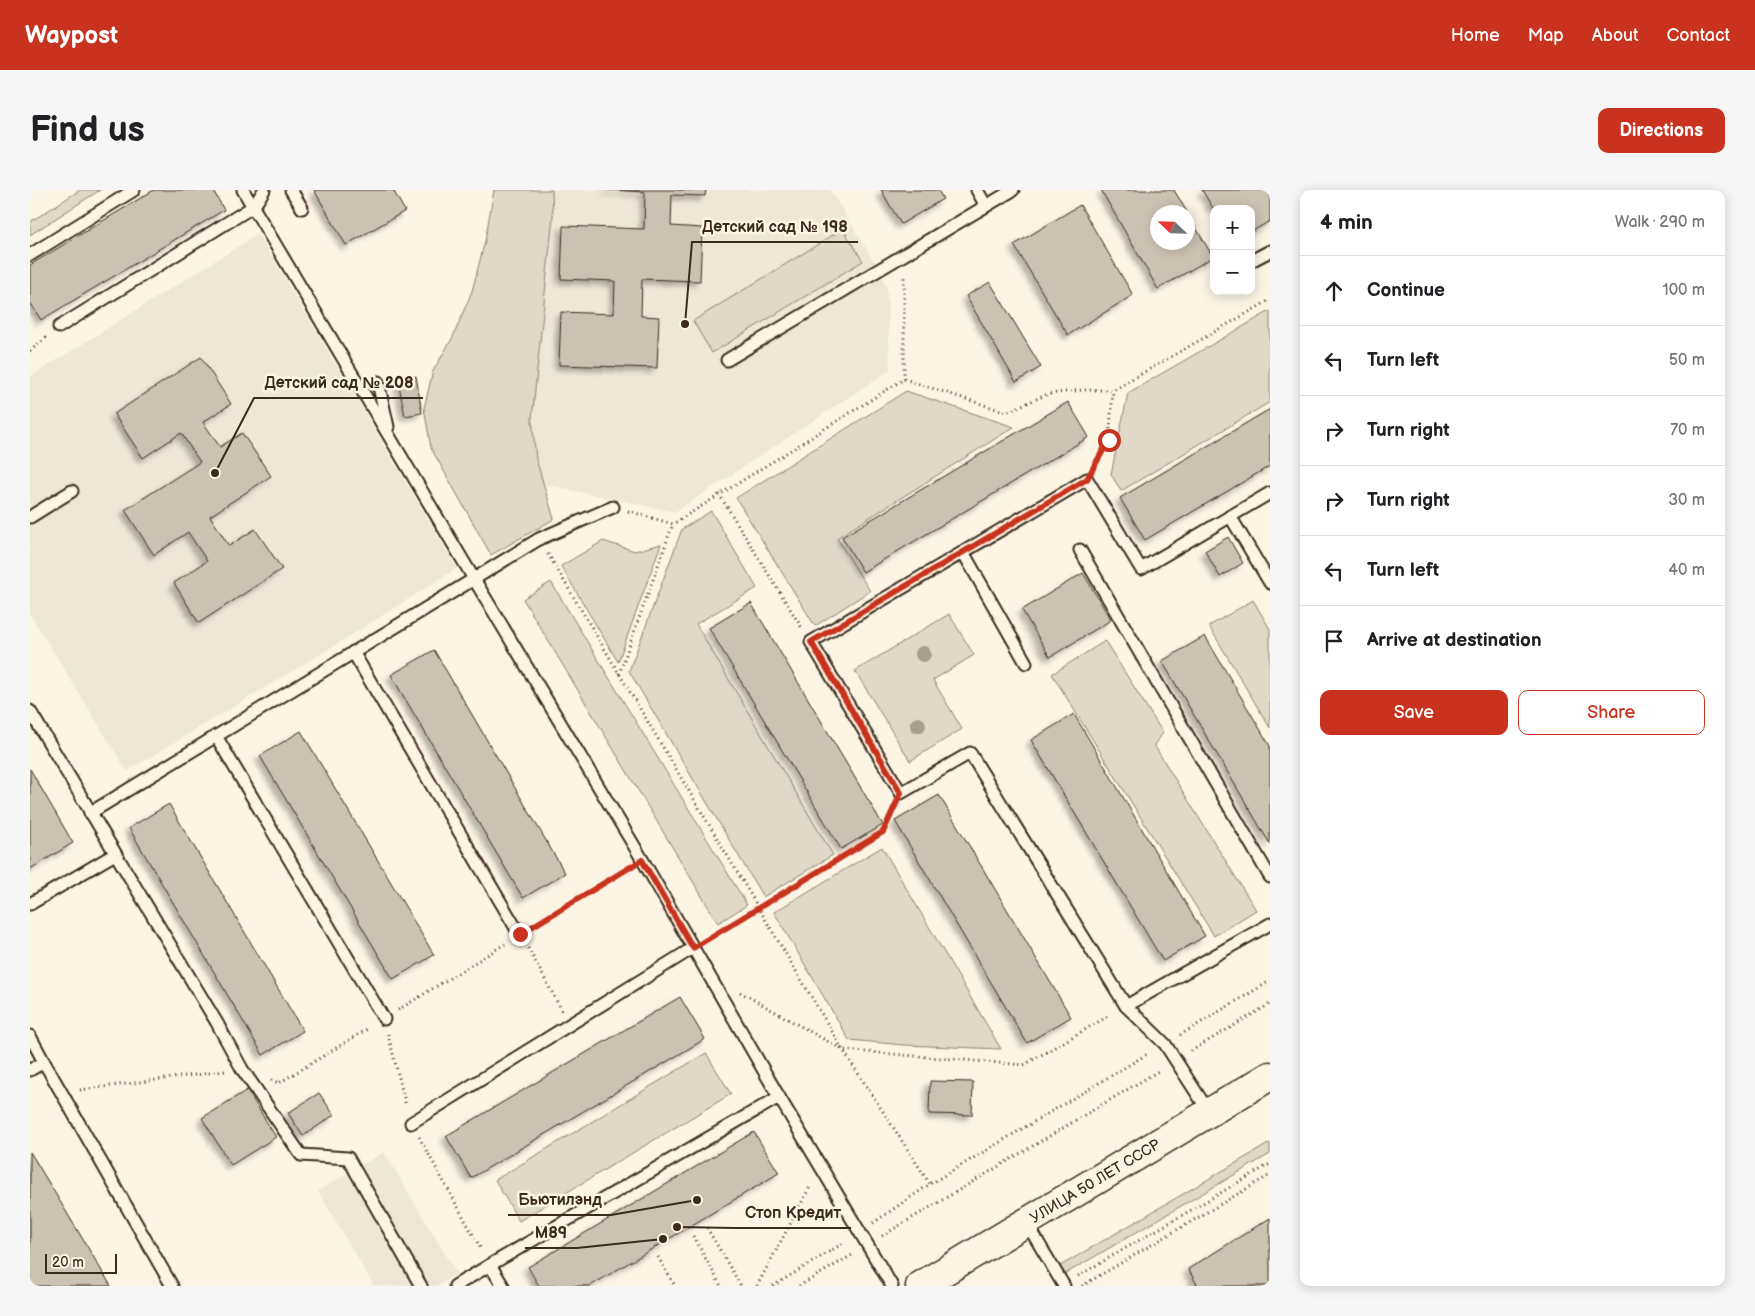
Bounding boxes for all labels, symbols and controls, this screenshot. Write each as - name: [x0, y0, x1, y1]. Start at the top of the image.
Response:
- text: Waypost: [25, 21, 118, 50]
- text: Home: [1451, 25, 1500, 46]
- text: Map: [1528, 25, 1564, 46]
- text: About: [1592, 25, 1639, 46]
- text: Contact: [1667, 25, 1730, 46]
- button: Directions: [1598, 108, 1725, 153]
- text: Find us: [30, 109, 145, 152]
- north arrow: [1150, 205, 1195, 250]
- map controls: [1210, 205, 1255, 295]
- button: +: [1210, 205, 1255, 250]
- text: 4 min: [1320, 210, 1373, 235]
- callout: Детский сад № 198: [692, 211, 858, 242]
- text: Walk · 290 m: [1615, 213, 1705, 232]
- text: Детский сад № 198: [702, 218, 848, 237]
- button: −: [1210, 250, 1255, 295]
- icon: ahead: [1320, 277, 1348, 305]
- text: Continue: [1367, 279, 1445, 302]
- text: 100 m: [1662, 281, 1705, 300]
- icon: left: [1320, 347, 1348, 375]
- text: Turn left: [1367, 349, 1439, 372]
- text: 50 m: [1669, 351, 1705, 370]
- callout: Детский сад № 208: [254, 367, 423, 398]
- text: Детский сад № 208: [264, 374, 414, 393]
- icon: right: [1320, 417, 1348, 445]
- text: Turn right: [1367, 419, 1450, 442]
- text: 70 m: [1670, 421, 1705, 440]
- route start: [1098, 429, 1121, 452]
- icon: right: [1320, 487, 1348, 515]
- text: Turn right: [1367, 489, 1450, 512]
- text: 30 m: [1668, 491, 1705, 510]
- icon: left: [1320, 557, 1348, 585]
- text: Turn left: [1367, 559, 1439, 582]
- text: 40 m: [1668, 561, 1705, 580]
- icon: arrive: [1320, 627, 1348, 655]
- text: Arrive at destination: [1367, 629, 1542, 652]
- button: Save: [1320, 690, 1508, 735]
- button: Share: [1518, 690, 1705, 735]
- route end: [509, 923, 532, 946]
- street label: УЛИЦА 50 ЛЕТ СССР: [1027, 1135, 1164, 1228]
- callout: Бьютилэнд: [508, 1184, 611, 1215]
- text: Бьютилэнд: [518, 1191, 602, 1210]
- callout: Стоп Кредит: [735, 1197, 851, 1228]
- text: Стоп Кредит: [745, 1204, 842, 1223]
- callout: М89: [525, 1217, 577, 1248]
- text: М89: [535, 1224, 567, 1243]
- scale bar: [45, 1251, 118, 1274]
- text: 20 m: [52, 1254, 84, 1271]

